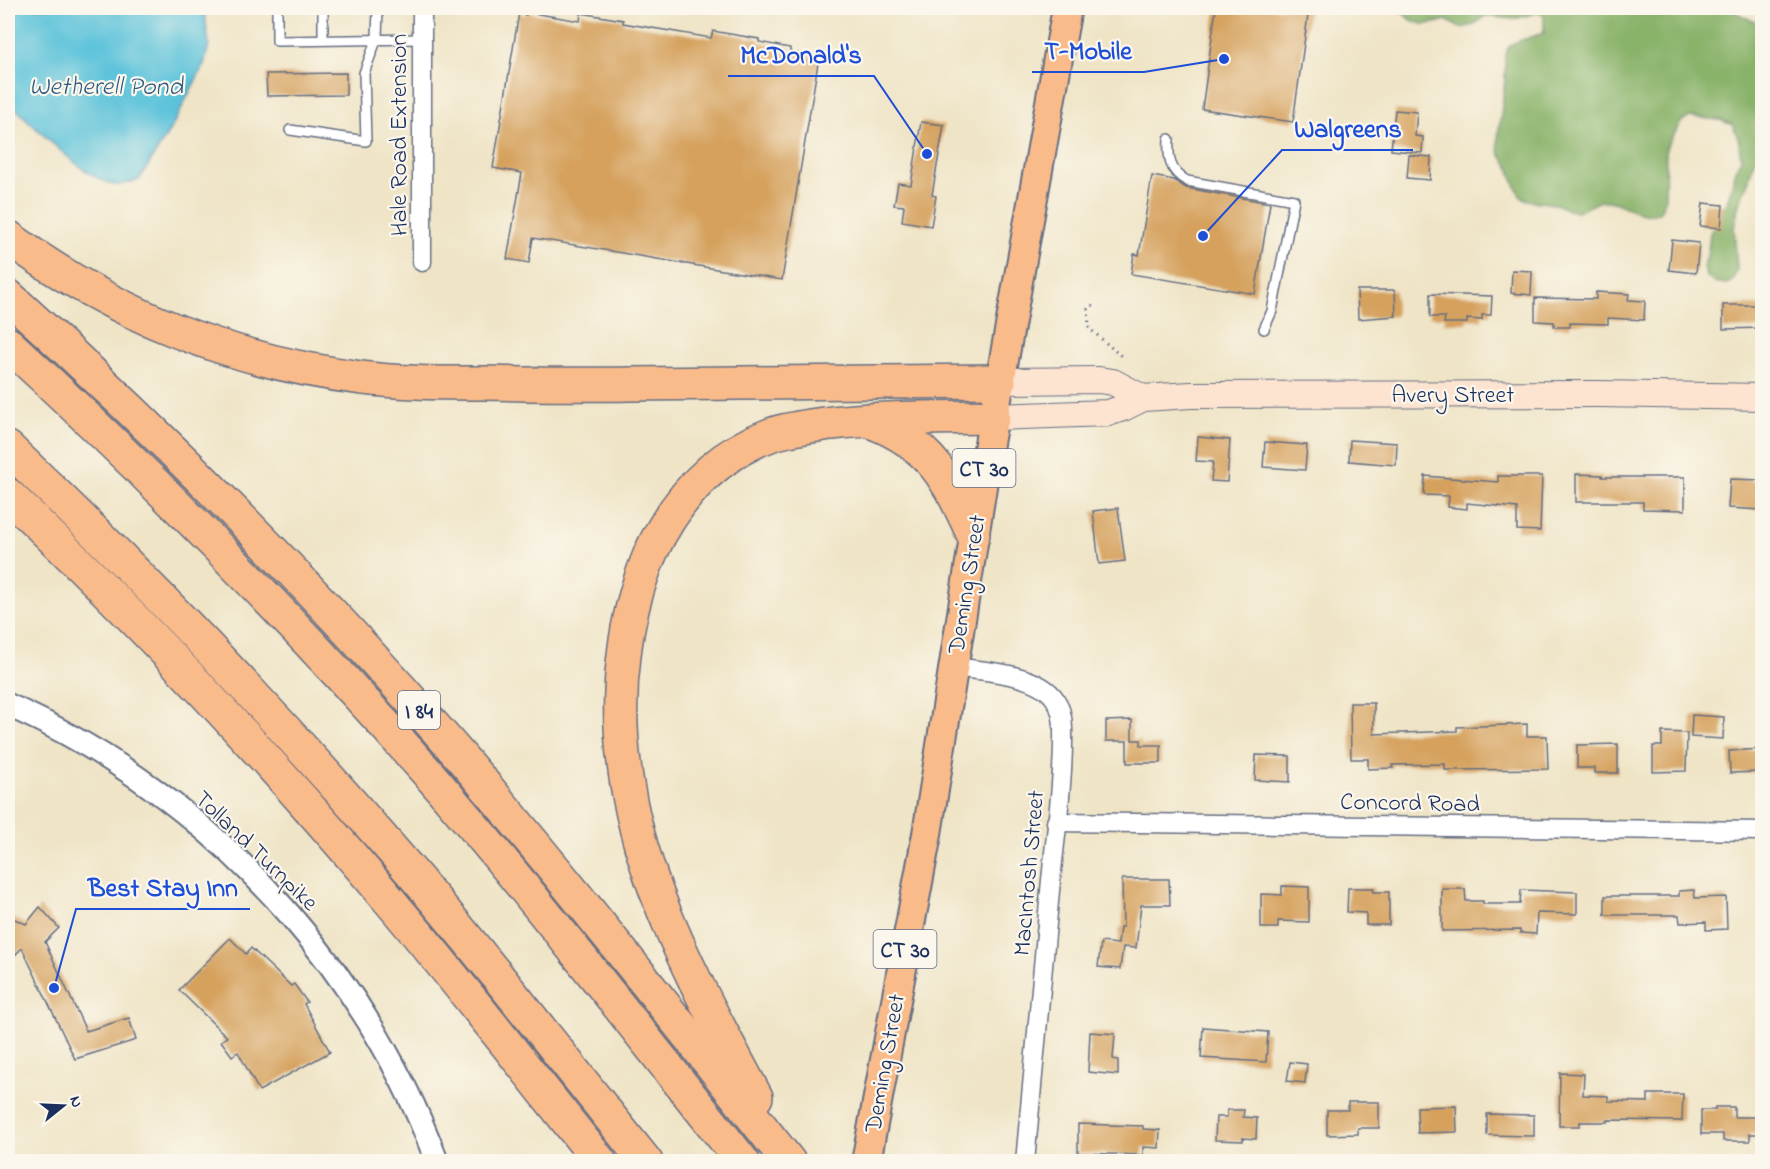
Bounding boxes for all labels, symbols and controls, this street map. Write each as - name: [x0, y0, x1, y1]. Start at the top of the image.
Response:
- callout: T-Mobile: [1032, 28, 1144, 72]
- callout: McDonald's: [728, 32, 874, 76]
- street label: Hale Road Extension: [383, 34, 418, 236]
- text: T-Mobile: [1044, 34, 1133, 72]
- text: McDonald's: [740, 38, 862, 76]
- water label: Wetherell Pond: [29, 69, 184, 107]
- callout: Walgreens: [1282, 106, 1413, 150]
- text: Walgreens: [1294, 112, 1402, 151]
- street label: Avery Street: [1392, 379, 1514, 415]
- road number: CT 30: [952, 449, 1016, 487]
- street label: Deming Street: [940, 512, 997, 657]
- road number: I 84: [398, 691, 440, 729]
- street label: Tolland Turnpike: [185, 783, 325, 920]
- street label: Concord Road: [1340, 786, 1481, 823]
- street label: MacIntosh Street: [1006, 789, 1055, 958]
- callout: Best Stay Inn: [76, 865, 250, 909]
- text: Best Stay Inn: [87, 871, 238, 909]
- road number: CT 30: [874, 930, 936, 968]
- street label: Deming Street: [857, 991, 916, 1137]
- north arrow: [33, 1076, 93, 1136]
- text: N: [62, 1093, 89, 1111]

